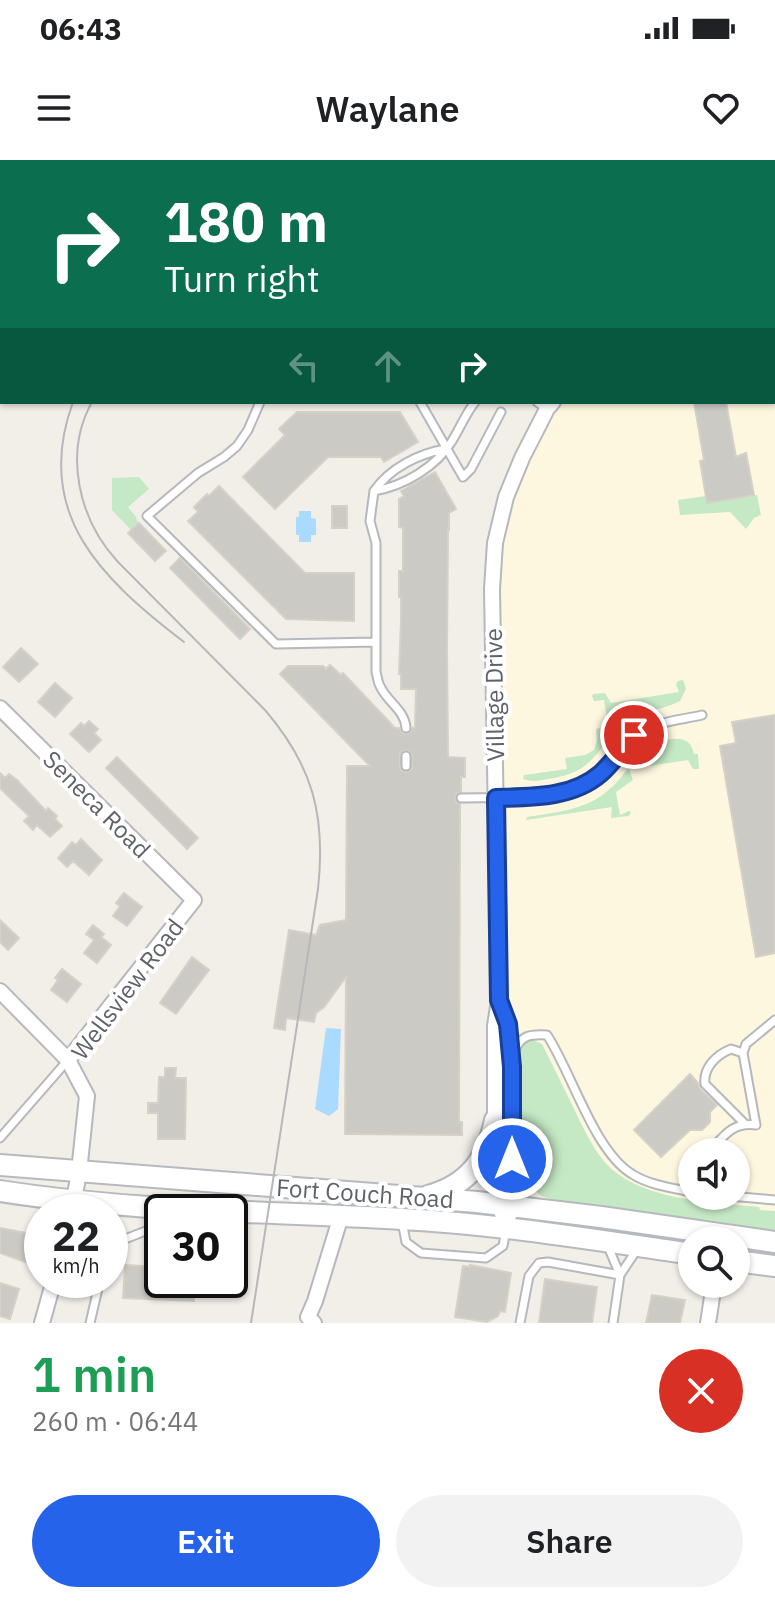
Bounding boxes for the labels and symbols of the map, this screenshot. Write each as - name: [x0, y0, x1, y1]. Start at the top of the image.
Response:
- street label: Village Drive: [477, 628, 511, 762]
- pin: [600, 701, 668, 769]
- street label: Seneca Road: [36, 743, 158, 865]
- street label: Wellsview Road: [63, 912, 191, 1066]
- position arrow: [470, 1117, 554, 1201]
- street label: Fort Couch Road: [275, 1171, 455, 1215]
- speed limit sign: 30: [144, 1194, 248, 1298]

